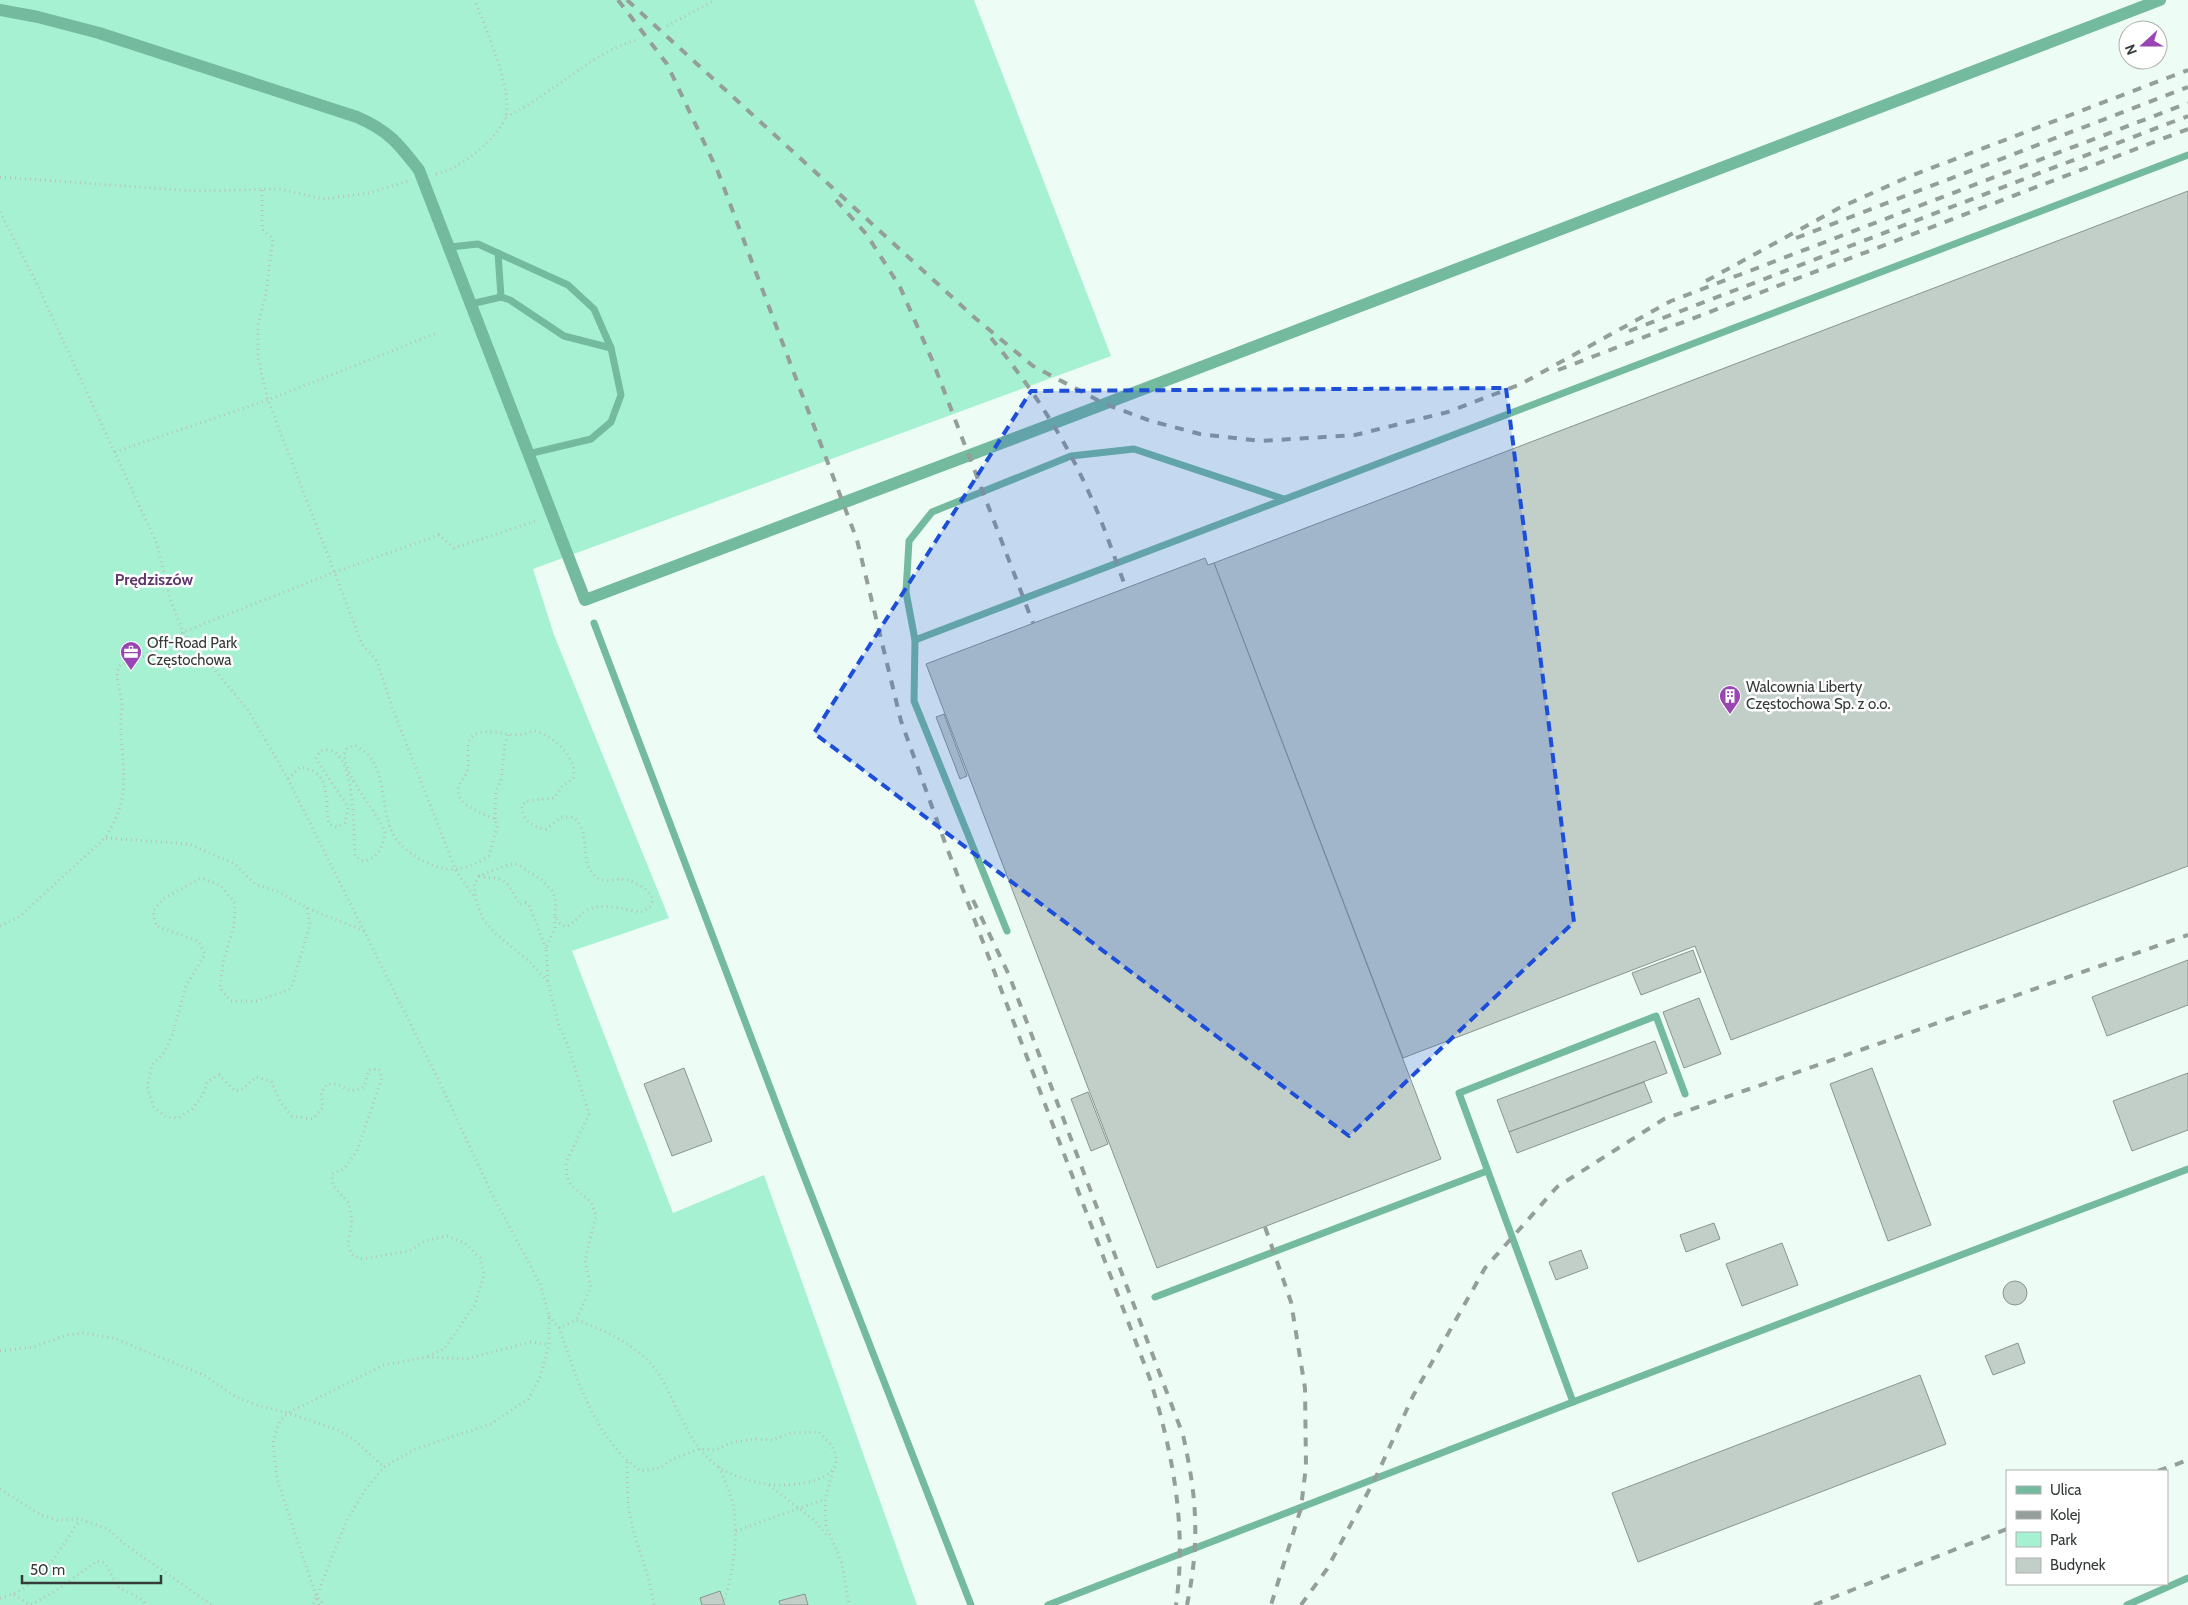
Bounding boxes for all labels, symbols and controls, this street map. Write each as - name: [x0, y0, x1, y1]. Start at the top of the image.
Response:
- north arrow: [2118, 20, 2168, 70]
- text: N: [2121, 42, 2141, 58]
- district label: Prędziszów: [115, 570, 194, 589]
- place label: Off-Road Park Częstochowa: [147, 634, 238, 669]
- office icon: Off-Road Park Częstochowa: [119, 640, 143, 671]
- place label: Walcownia Liberty Częstochowa Sp. z o.o.: [1746, 678, 1891, 713]
- building icon: Walcownia Liberty Częstochowa Sp. z o.o.: [1718, 684, 1742, 715]
- legend: [2006, 1470, 2168, 1585]
- text: Ulica: [2050, 1481, 2082, 1499]
- text: Kolej: [2050, 1506, 2081, 1524]
- text: Park: [2050, 1531, 2077, 1549]
- scale bar: [22, 1552, 161, 1584]
- text: Budynek: [2050, 1556, 2106, 1574]
- text: 50 m: [30, 1561, 65, 1579]

